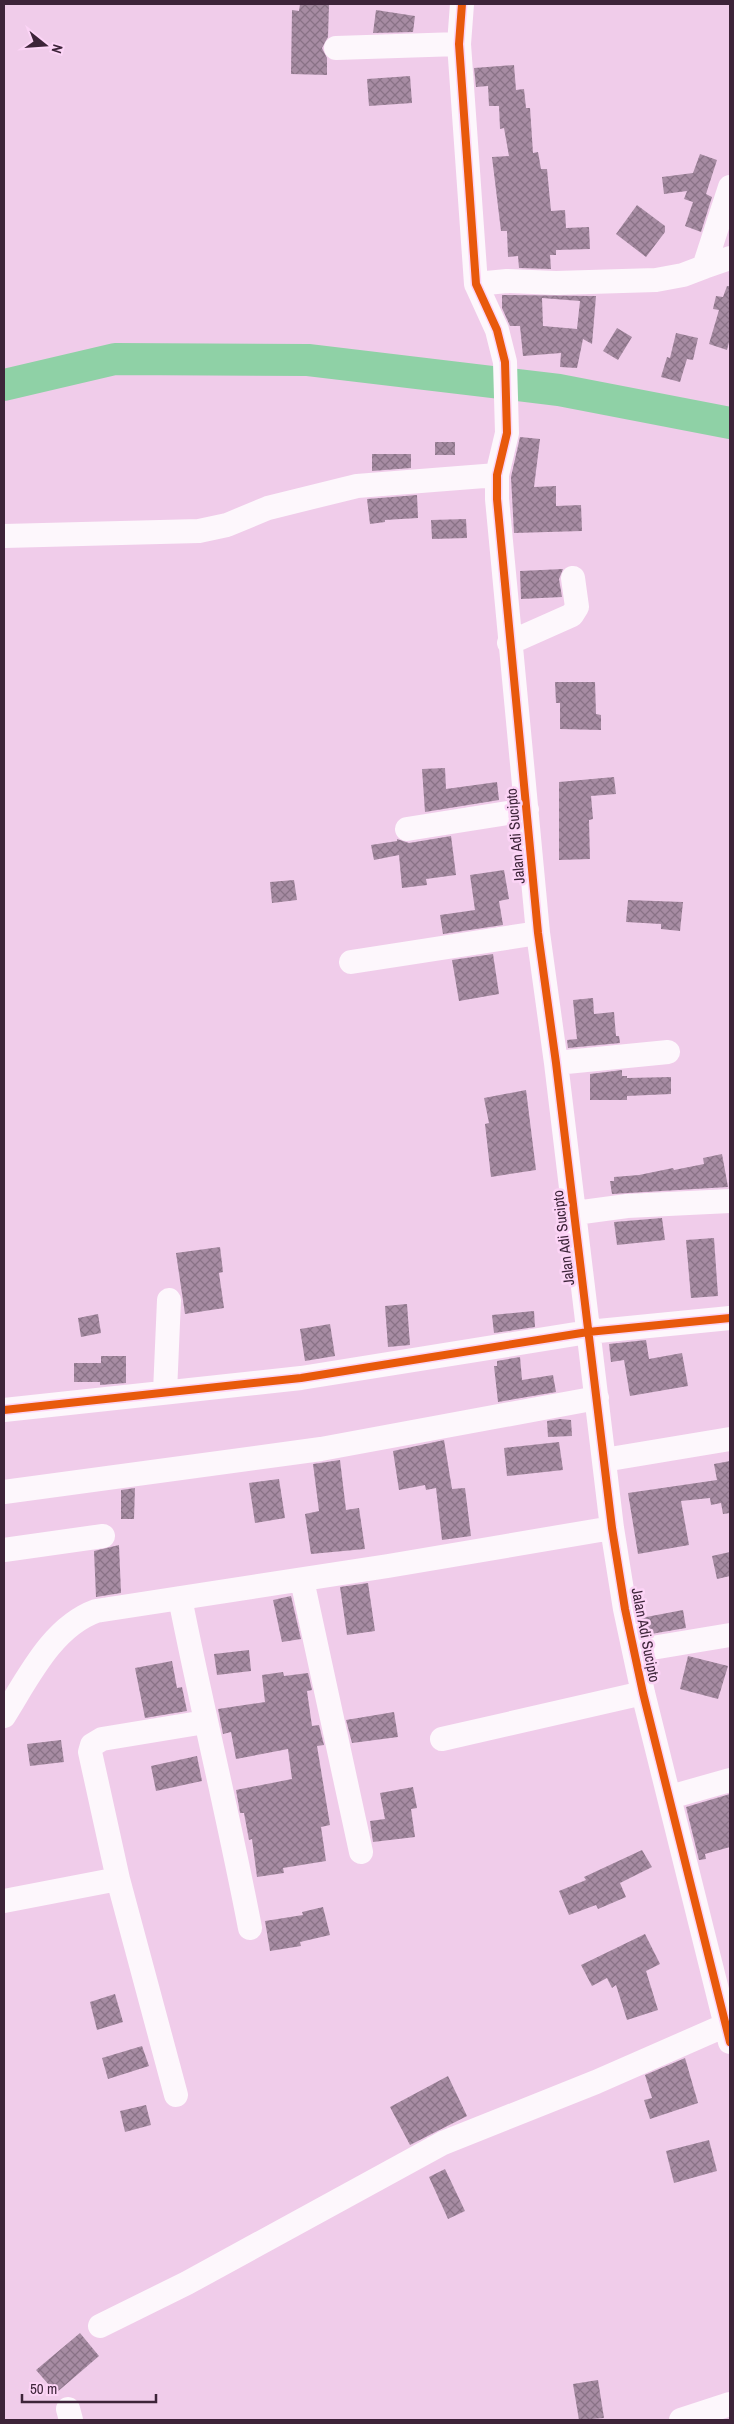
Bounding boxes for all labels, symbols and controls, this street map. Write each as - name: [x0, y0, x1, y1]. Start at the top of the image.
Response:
- north arrow: [20, 20, 70, 70]
- text: N: [48, 42, 67, 55]
- street label: Jalan Adi Sucipto: [500, 787, 530, 885]
- street label: Jalan Adi Sucipto: [547, 1189, 579, 1287]
- street label: Jalan Adi Sucipto: [627, 1586, 665, 1684]
- scale bar: [22, 2372, 156, 2404]
- text: 50 m: [30, 2378, 57, 2399]

